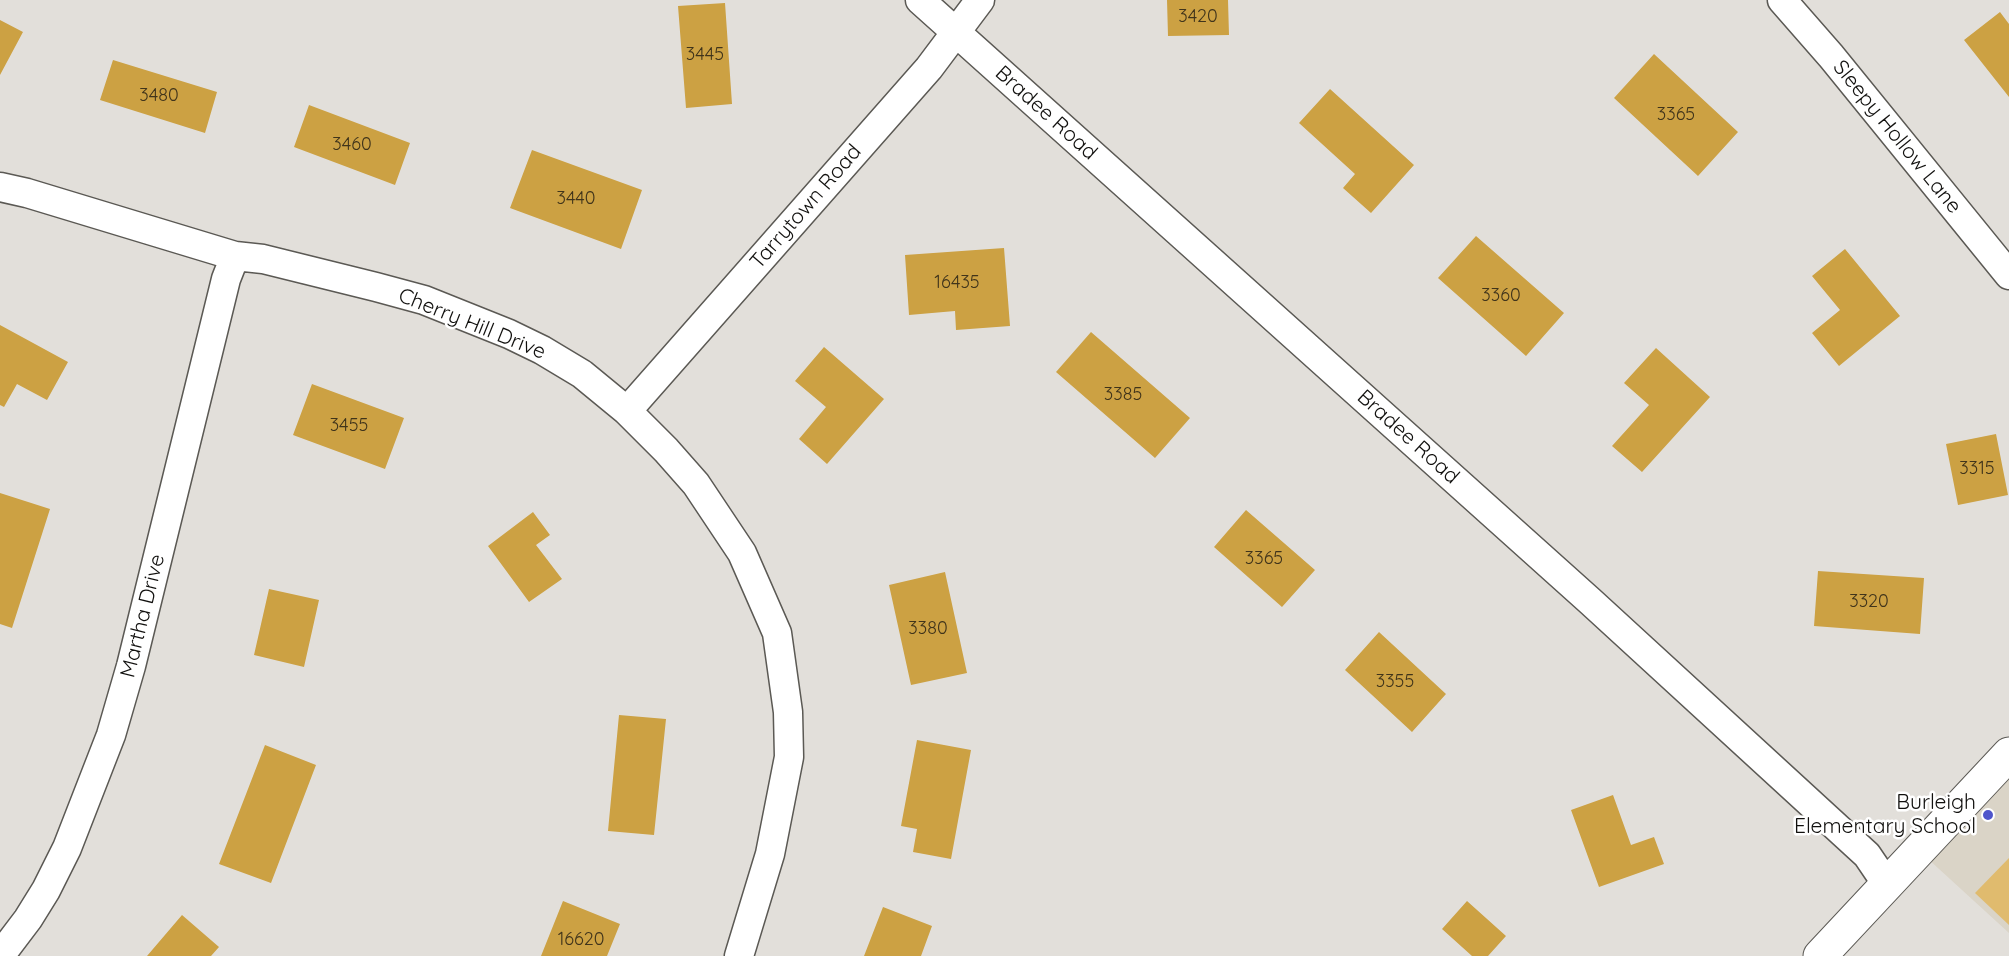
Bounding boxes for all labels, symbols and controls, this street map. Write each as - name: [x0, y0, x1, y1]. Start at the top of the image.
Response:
- house number: 3420: [1178, 6, 1218, 28]
- house number: 3445: [686, 44, 724, 66]
- street label: Sleepy Hollow Lane: [1827, 55, 1967, 219]
- street label: Bradee Road: [990, 61, 1102, 165]
- house number: 3480: [139, 85, 179, 107]
- house number: 3365: [1657, 104, 1695, 126]
- house number: 3460: [332, 134, 372, 156]
- street label: Tarrytown Road: [745, 140, 867, 274]
- house number: 3440: [556, 188, 596, 210]
- house number: 16435: [934, 272, 980, 294]
- street label: Cherry Hill Drive: [395, 283, 549, 365]
- house number: 3360: [1481, 285, 1521, 307]
- house number: 3385: [1104, 384, 1142, 406]
- street label: Bradee Road: [1352, 385, 1464, 489]
- house number: 3455: [330, 415, 368, 437]
- house number: 3315: [1959, 458, 1995, 480]
- house number: 3365: [1245, 548, 1283, 570]
- street label: Martha Drive: [116, 552, 170, 680]
- house number: 3320: [1849, 591, 1889, 613]
- house number: 3380: [908, 618, 948, 640]
- house number: 3355: [1376, 671, 1414, 693]
- place label: Burleigh Elementary School: [1794, 790, 1976, 840]
- marker: Burleigh Elementary School: [1981, 808, 1995, 822]
- house number: 16620: [558, 929, 604, 951]

